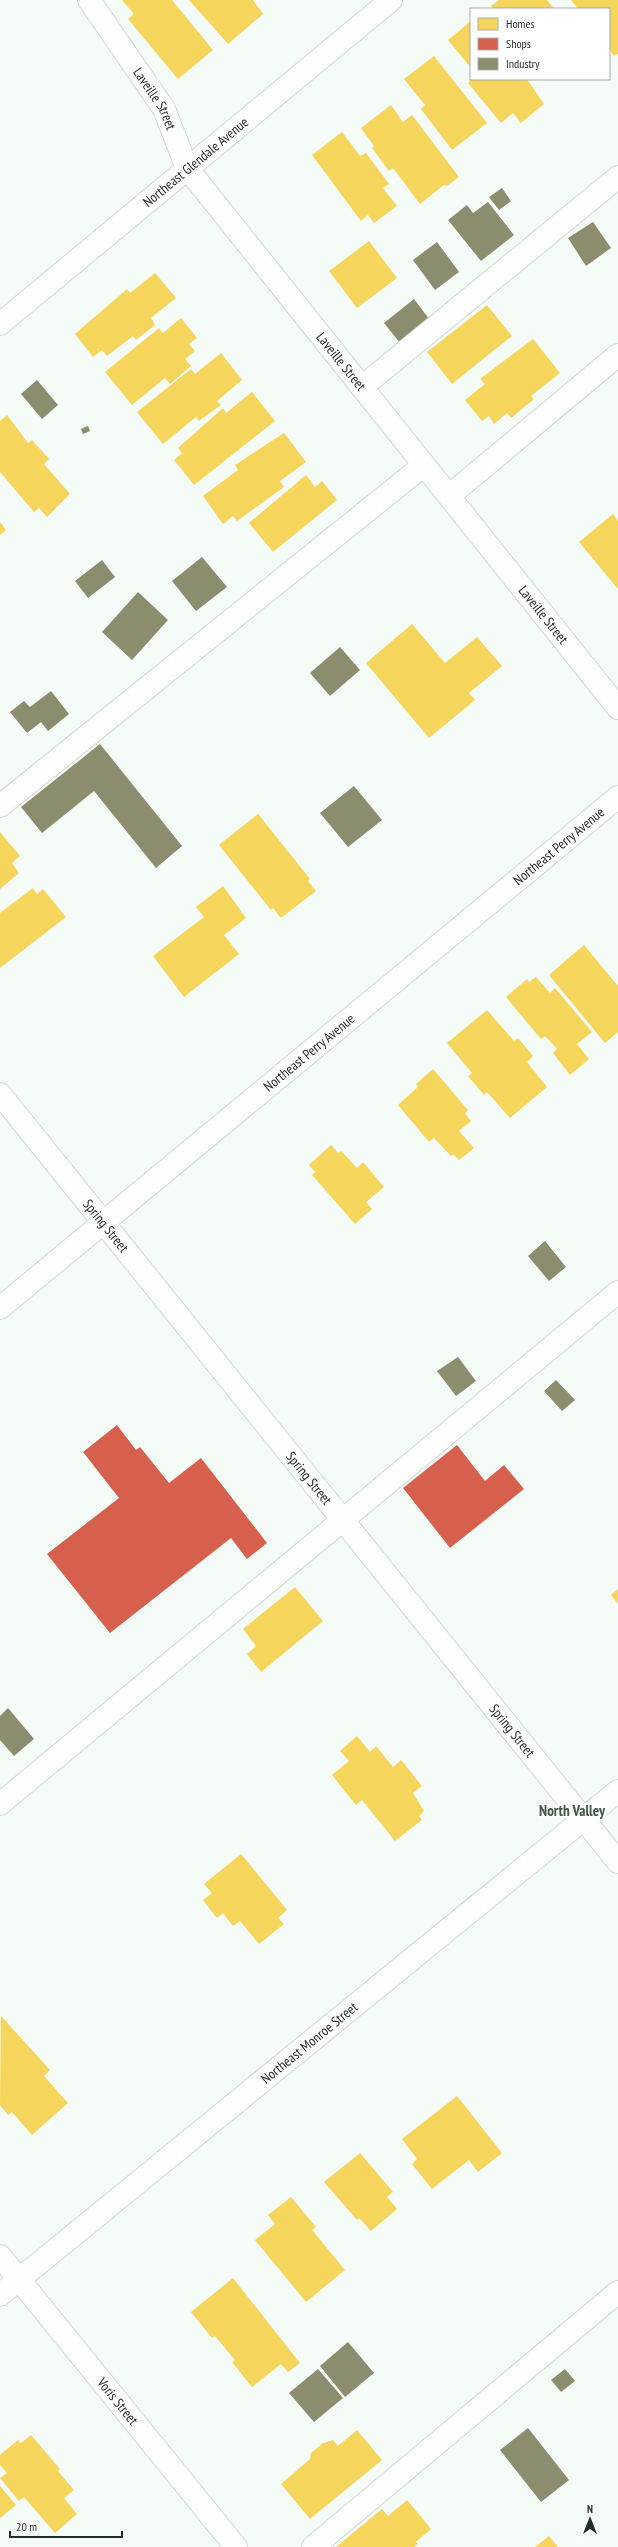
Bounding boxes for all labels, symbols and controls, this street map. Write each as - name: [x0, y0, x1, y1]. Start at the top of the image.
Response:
- legend: [470, 8, 610, 80]
- text: Homes: [506, 16, 534, 31]
- text: Shops: [506, 36, 531, 51]
- text: Industry: [506, 56, 540, 71]
- street label: Laveille Street: [129, 64, 180, 133]
- street label: Northeast Glendale Avenue: [139, 113, 252, 211]
- street label: Laveille Street: [312, 328, 370, 394]
- street label: Laveille Street: [515, 582, 572, 648]
- street label: Northeast Perry Avenue: [509, 803, 608, 889]
- street label: Northeast Perry Avenue: [260, 1009, 359, 1095]
- street label: Spring Street: [79, 1195, 133, 1256]
- street label: Spring Street: [282, 1448, 336, 1508]
- street label: Spring Street: [485, 1700, 539, 1761]
- district label: North Valley: [539, 1801, 606, 1820]
- street label: Northeast Monroe Street: [257, 1998, 361, 2088]
- street label: Voris Street: [93, 2373, 142, 2429]
- north arrow: [570, 2499, 610, 2539]
- text: N: [587, 2502, 593, 2516]
- scale bar: [10, 2513, 122, 2539]
- text: 20 m: [16, 2519, 37, 2534]

